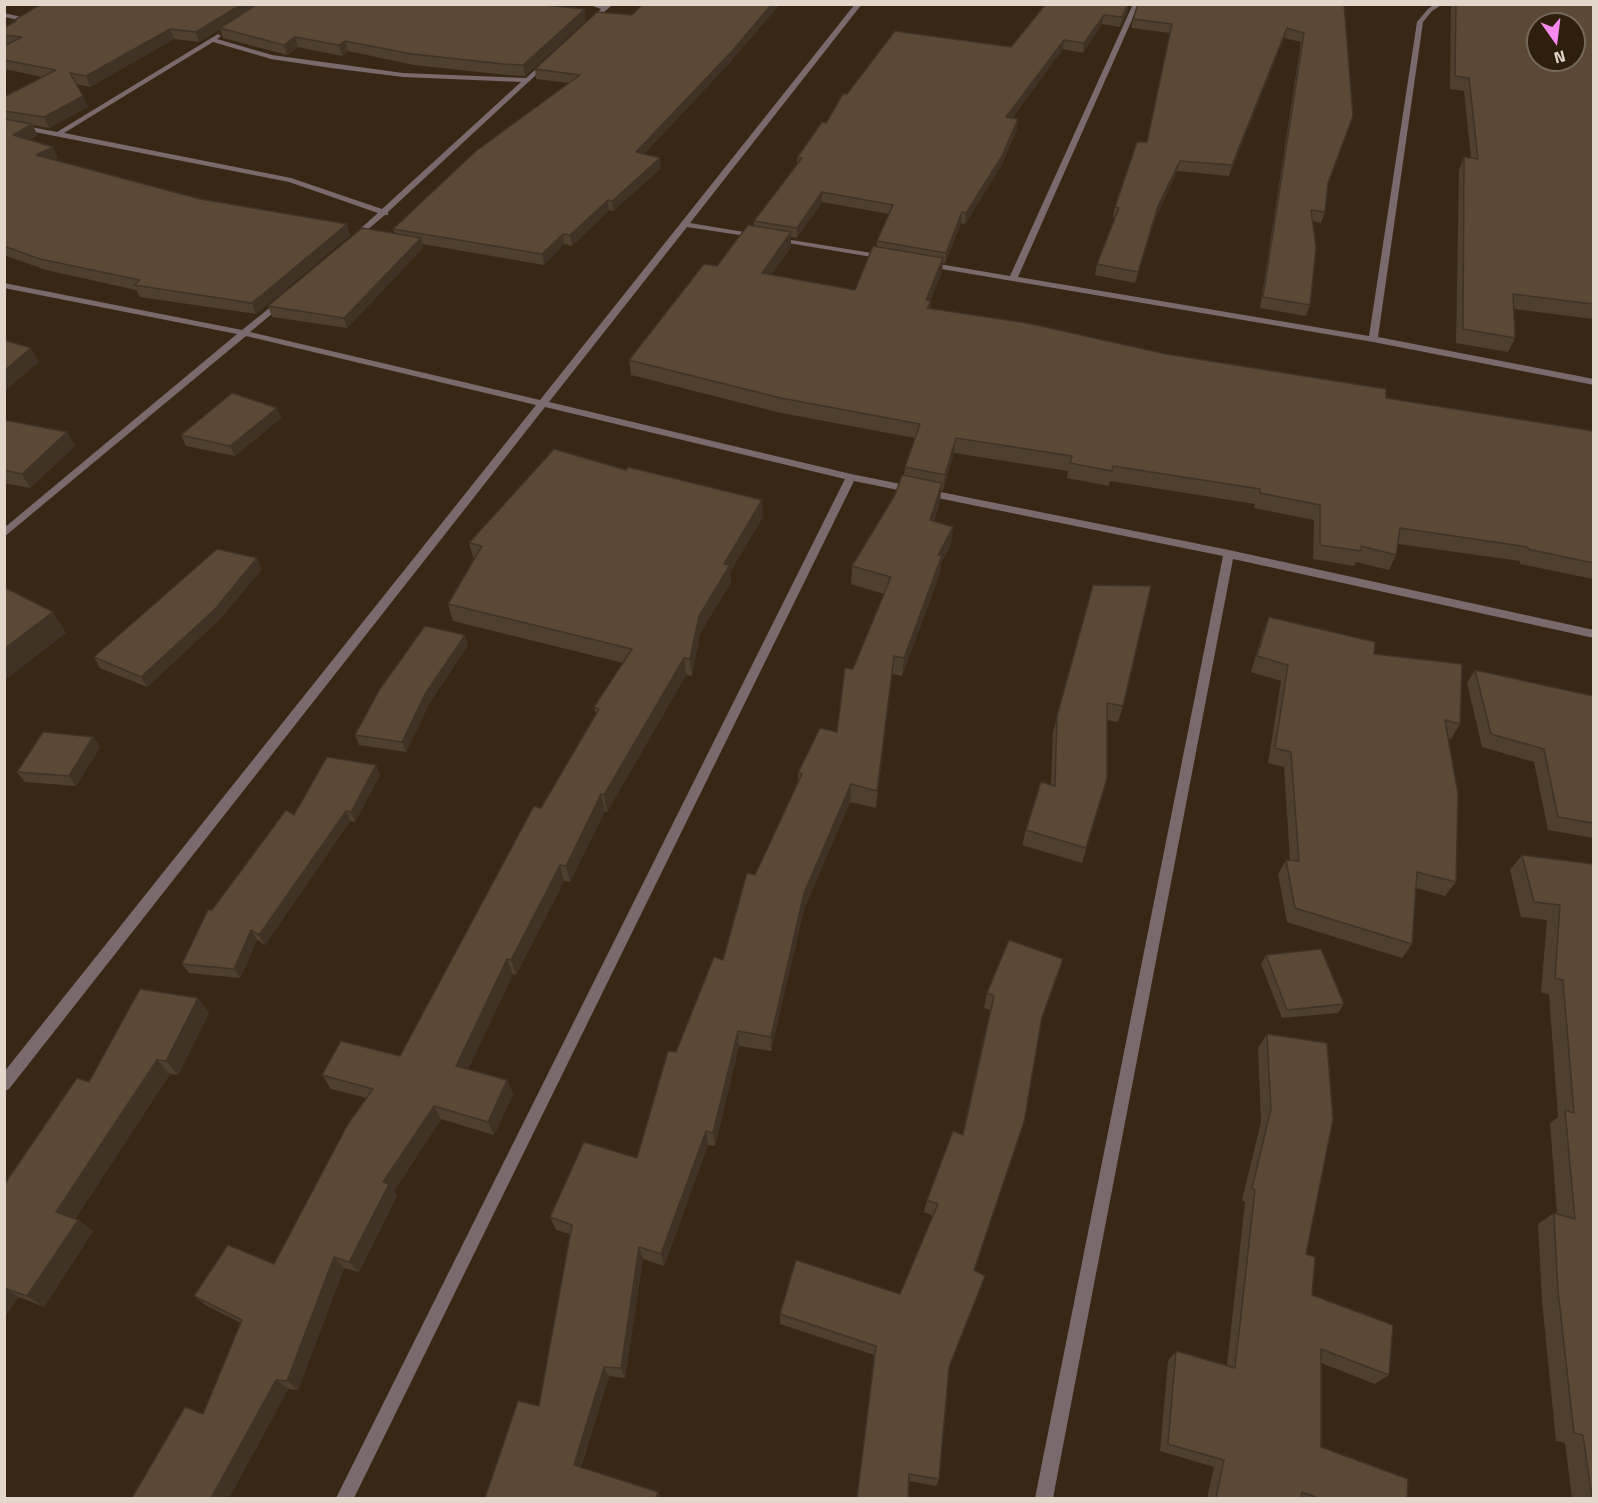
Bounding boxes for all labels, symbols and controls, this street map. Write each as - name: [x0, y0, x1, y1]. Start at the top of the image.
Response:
- north arrow: [1526, 12, 1586, 72]
- text: N: [1552, 45, 1568, 71]

